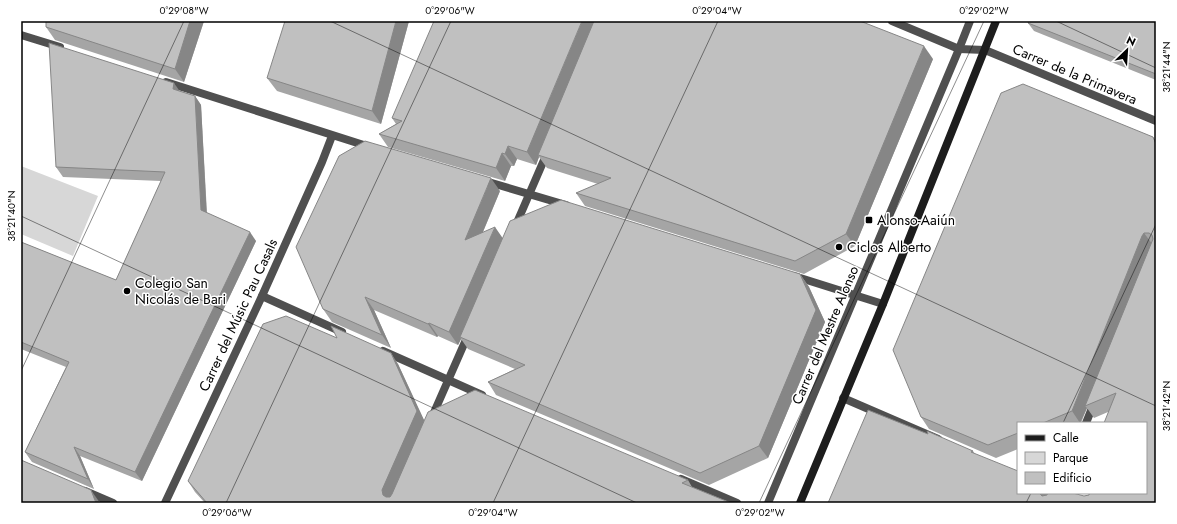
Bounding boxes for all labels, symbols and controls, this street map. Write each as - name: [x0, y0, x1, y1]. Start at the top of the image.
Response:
- text: 0°29'08"W: [159, 3, 209, 18]
- text: 0°29'06"W: [425, 3, 475, 18]
- text: 0°29'04"W: [692, 3, 742, 18]
- text: 0°29'02"W: [959, 3, 1009, 18]
- north arrow: [1107, 30, 1147, 70]
- text: N: [1124, 32, 1139, 50]
- street label: Carrer de la Primavera: [1010, 39, 1140, 109]
- text: 38°21'44"N: [1159, 42, 1174, 92]
- text: 38°21'40"N: [4, 191, 19, 241]
- place label: Alonso-Aaiún: [877, 210, 955, 230]
- marker: Alonso-Aaiún: [864, 215, 874, 225]
- street label: Carrer del Músic Pau Casals: [194, 235, 282, 395]
- place label: Ciclos Alberto: [847, 237, 931, 257]
- marker: Ciclos Alberto: [834, 242, 844, 252]
- street label: Carrer del Mestre Alonso: [787, 262, 863, 407]
- place label: Colegio San Nicolás de Bari: [135, 273, 226, 309]
- marker: Colegio San Nicolás de Bari: [122, 286, 132, 296]
- text: 38°21'42"N: [1159, 381, 1174, 431]
- legend: [1017, 422, 1147, 494]
- text: Calle: [1053, 429, 1079, 447]
- text: Parque: [1053, 449, 1088, 467]
- text: Edificio: [1053, 469, 1092, 487]
- text: 0°29'06"W: [202, 505, 252, 520]
- text: 0°29'04"W: [468, 505, 518, 520]
- text: 0°29'02"W: [735, 505, 785, 520]

